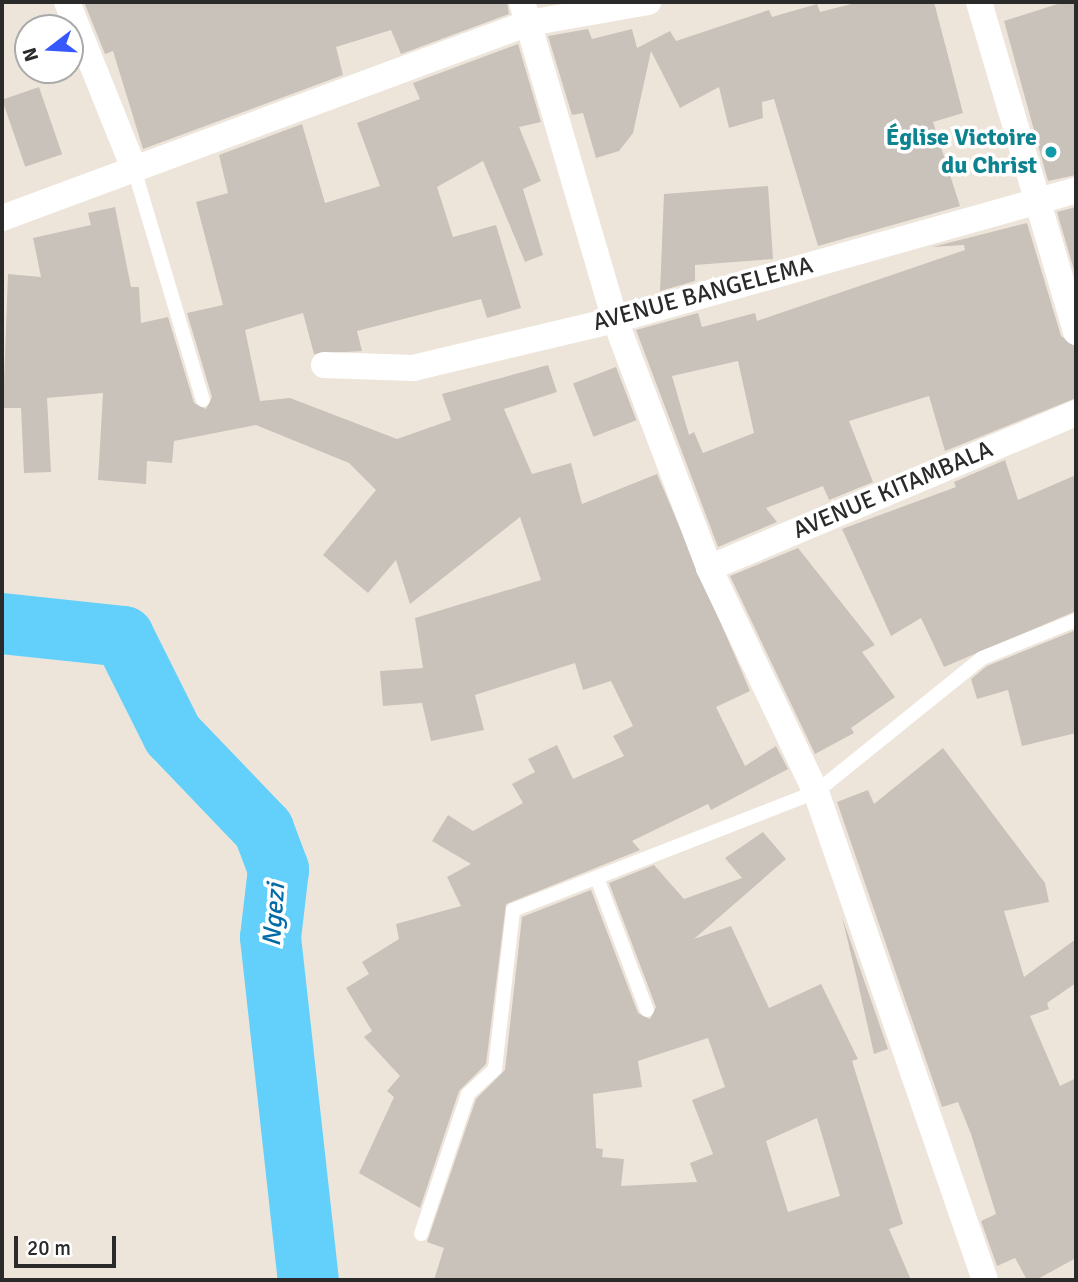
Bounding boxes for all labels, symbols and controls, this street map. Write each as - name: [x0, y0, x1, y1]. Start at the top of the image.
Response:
- north arrow: [14, 14, 84, 84]
- text: N: [17, 45, 44, 64]
- place label: Église Victoire du Christ: [886, 124, 1037, 180]
- marker: Église Victoire du Christ: [1043, 144, 1059, 160]
- street label: AVENUE BANGELEMA: [590, 251, 816, 337]
- street label: AVENUE KITAMBALA: [789, 435, 997, 545]
- water label: Ngezi: [257, 882, 293, 948]
- scale bar: [18, 1222, 119, 1266]
- text: 20 m: [27, 1235, 71, 1261]

